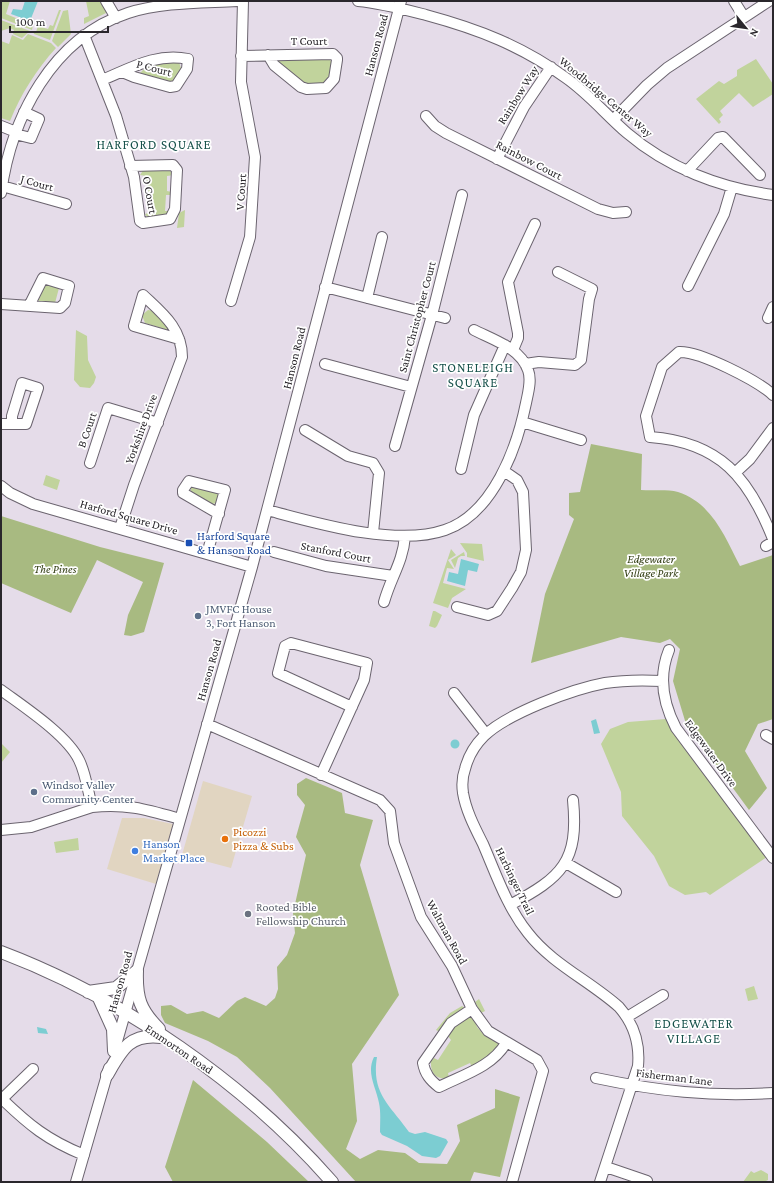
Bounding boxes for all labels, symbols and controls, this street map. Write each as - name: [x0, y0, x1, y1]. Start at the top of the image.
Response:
- scale bar: [10, 8, 108, 34]
- north arrow: [726, 8, 766, 48]
- street label: Hanson Road: [361, 12, 391, 78]
- text: 100 m: [16, 15, 46, 29]
- text: N: [747, 27, 762, 39]
- street label: T Court: [291, 34, 328, 48]
- street label: Woodbridge Center Way: [556, 54, 656, 141]
- street label: P Court: [135, 57, 174, 80]
- street label: Rainbow Way: [494, 63, 542, 127]
- district label: HARFORD SQUARE: [96, 137, 212, 152]
- street label: Rainbow Court: [494, 137, 565, 183]
- street label: J Court: [18, 171, 56, 195]
- street label: V Court: [233, 172, 249, 211]
- street label: O Court: [140, 175, 160, 216]
- street label: Saint Christopher Court: [395, 259, 439, 374]
- street label: Hanson Road: [280, 325, 309, 391]
- district label: STONELEIGH SQUARE: [432, 360, 514, 390]
- street label: Yorkshire Drive: [122, 392, 160, 466]
- street label: B Court: [74, 410, 100, 449]
- street label: Harford Square Drive: [79, 496, 179, 538]
- place label: Harford Square & Hanson Road: [197, 529, 272, 557]
- marker: Harford Square & Hanson Road: [184, 538, 194, 548]
- street label: Stanford Court: [300, 538, 373, 566]
- park label: Edgewater Village Park: [624, 552, 679, 580]
- park label: The Pines: [34, 562, 77, 576]
- place label: JMVFC House 3, Fort Hanson: [205, 602, 276, 630]
- marker: JMVFC House 3, Fort Hanson: [193, 611, 203, 621]
- street label: Hanson Road: [194, 637, 225, 702]
- street label: Edgewater Drive: [682, 717, 740, 789]
- place label: Windsor Valley Community Center: [42, 778, 135, 806]
- marker: Windsor Valley Community Center: [29, 787, 39, 797]
- place label: Picozzi Pizza & Subs: [233, 825, 294, 853]
- marker: Picozzi Pizza & Subs: [220, 834, 230, 844]
- place label: Hanson Market Place: [143, 837, 205, 865]
- street label: Harbinger Trail: [493, 845, 537, 917]
- marker: Hanson Market Place: [130, 846, 140, 856]
- street label: Waltman Road: [424, 897, 471, 967]
- place label: Rooted Bible Fellowship Church: [256, 900, 347, 928]
- marker: Rooted Bible Fellowship Church: [243, 909, 253, 919]
- street label: Hanson Road: [105, 949, 136, 1014]
- district label: EDGEWATER VILLAGE: [654, 1016, 734, 1046]
- street label: Emmorton Road: [142, 1021, 216, 1077]
- street label: Fisherman Lane: [635, 1065, 713, 1089]

